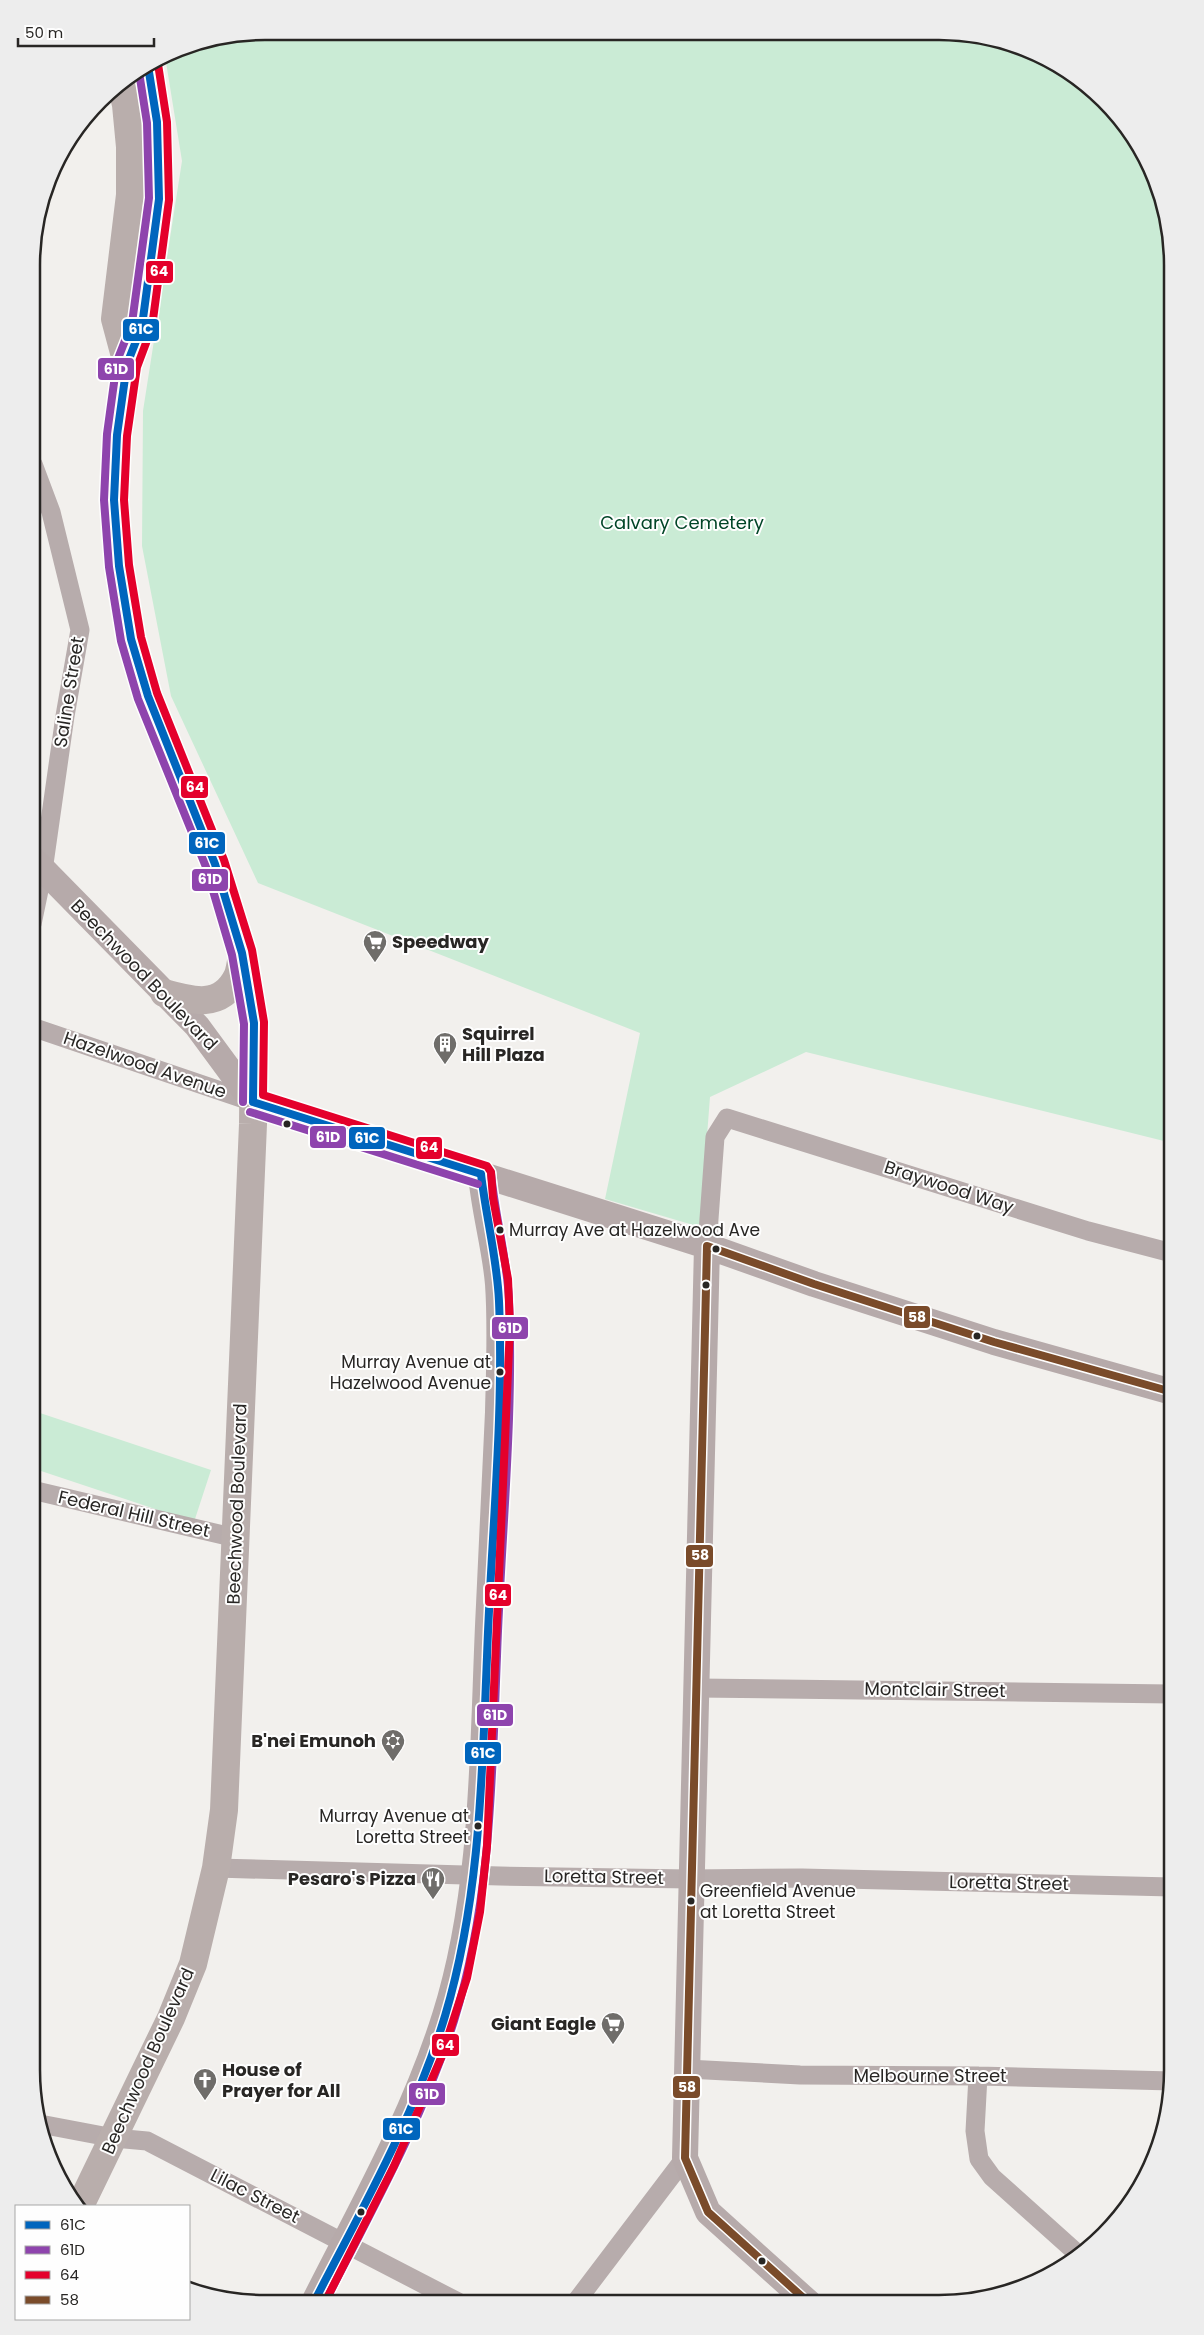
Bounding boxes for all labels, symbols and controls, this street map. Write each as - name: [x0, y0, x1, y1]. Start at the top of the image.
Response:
- scale bar: [18, 15, 154, 47]
- text: 50 m: [25, 22, 63, 43]
- line badge: 64: [145, 260, 174, 284]
- text: 64: [150, 261, 168, 281]
- line badge: 61C: [122, 318, 160, 342]
- text: 61C: [129, 319, 154, 339]
- line badge: 61D: [97, 357, 135, 381]
- text: 61D: [104, 359, 128, 379]
- park label: Calvary Cemetery: [600, 510, 764, 535]
- street label: Saline Street: [47, 635, 90, 749]
- line badge: 64: [180, 775, 209, 799]
- text: 64: [186, 777, 204, 797]
- line badge: 61C: [188, 831, 226, 855]
- text: 61C: [195, 833, 220, 853]
- line badge: 61D: [191, 868, 229, 892]
- text: 61D: [198, 869, 222, 889]
- street label: Beechwood Boulevard: [65, 894, 223, 1056]
- supermarket icon: Speedway: [362, 929, 388, 963]
- place label: Speedway: [392, 929, 489, 954]
- place label: Squirrel Hill Plaza: [462, 1021, 545, 1067]
- street label: Hazelwood Avenue: [60, 1025, 230, 1104]
- building icon: Squirrel Hill Plaza: [432, 1031, 458, 1065]
- unlabelled marker: [282, 1119, 292, 1129]
- line badge: 61D: [309, 1125, 347, 1149]
- line badge: 61C: [348, 1126, 386, 1150]
- text: 61D: [316, 1127, 340, 1147]
- text: 61C: [355, 1128, 380, 1148]
- line badge: 64: [415, 1136, 443, 1160]
- text: 64: [420, 1137, 438, 1157]
- street label: Braywood Way: [881, 1154, 1017, 1219]
- place label: Murray Ave at Hazelwood Ave: [509, 1218, 760, 1242]
- marker: Murray Ave at Hazelwood Ave: [495, 1225, 505, 1235]
- unlabelled marker: [711, 1244, 721, 1254]
- unlabelled marker: [701, 1280, 711, 1290]
- line badge: 58: [903, 1305, 931, 1329]
- text: 58: [908, 1307, 926, 1327]
- line badge: 61D: [491, 1316, 529, 1340]
- text: 61D: [498, 1318, 522, 1338]
- unlabelled marker: [972, 1331, 982, 1341]
- place label: Murray Avenue at Hazelwood Avenue: [330, 1350, 491, 1395]
- marker: Murray Avenue at Hazelwood Avenue: [495, 1367, 505, 1377]
- street label: Beechwood Boulevard: [220, 1403, 253, 1605]
- street label: Federal Hill Street: [56, 1484, 212, 1543]
- line badge: 58: [685, 1544, 714, 1568]
- text: 58: [691, 1545, 709, 1565]
- line badge: 64: [484, 1583, 512, 1607]
- text: 64: [489, 1585, 507, 1605]
- street label: Montclair Street: [864, 1676, 1006, 1703]
- line badge: 61D: [476, 1703, 514, 1727]
- text: 61D: [483, 1705, 507, 1725]
- place label: B'nei Emunoh: [251, 1728, 376, 1753]
- synagogue icon: B'nei Emunoh: [380, 1728, 406, 1762]
- line badge: 61C: [464, 1741, 502, 1765]
- text: 61C: [471, 1743, 496, 1763]
- place label: Murray Avenue at Loretta Street: [319, 1804, 469, 1849]
- marker: Murray Avenue at Loretta Street: [473, 1821, 483, 1831]
- street label: Loretta Street: [544, 1863, 664, 1890]
- place label: Pesaro's Pizza: [288, 1866, 416, 1891]
- restaurant icon: Pesaro's Pizza: [420, 1866, 446, 1900]
- street label: Loretta Street: [949, 1869, 1069, 1896]
- place label: Greenfield Avenue at Loretta Street: [700, 1879, 856, 1924]
- marker: Greenfield Avenue at Loretta Street: [686, 1896, 696, 1906]
- street label: Beechwood Boulevard: [95, 1964, 200, 2158]
- place label: Giant Eagle: [491, 2011, 596, 2036]
- supermarket icon: Giant Eagle: [600, 2011, 626, 2045]
- line badge: 64: [431, 2033, 460, 2057]
- text: 64: [436, 2035, 454, 2055]
- place label: House of Prayer for All: [222, 2057, 341, 2103]
- street label: Melbourne Street: [853, 2063, 1007, 2088]
- church icon: House of Prayer for All: [192, 2067, 218, 2101]
- line badge: 58: [672, 2075, 701, 2099]
- text: 58: [678, 2077, 696, 2097]
- line badge: 61D: [408, 2082, 446, 2106]
- text: 61D: [415, 2084, 439, 2104]
- line badge: 61C: [382, 2117, 421, 2141]
- text: 61C: [389, 2119, 414, 2139]
- street label: Lilac Street: [206, 2162, 304, 2229]
- legend: [15, 2205, 190, 2320]
- unlabelled marker: [356, 2207, 366, 2217]
- text: 61C: [60, 2214, 86, 2235]
- text: 61D: [60, 2239, 85, 2260]
- unlabelled marker: [757, 2256, 767, 2266]
- text: 64: [60, 2264, 79, 2285]
- text: 58: [60, 2289, 79, 2310]

